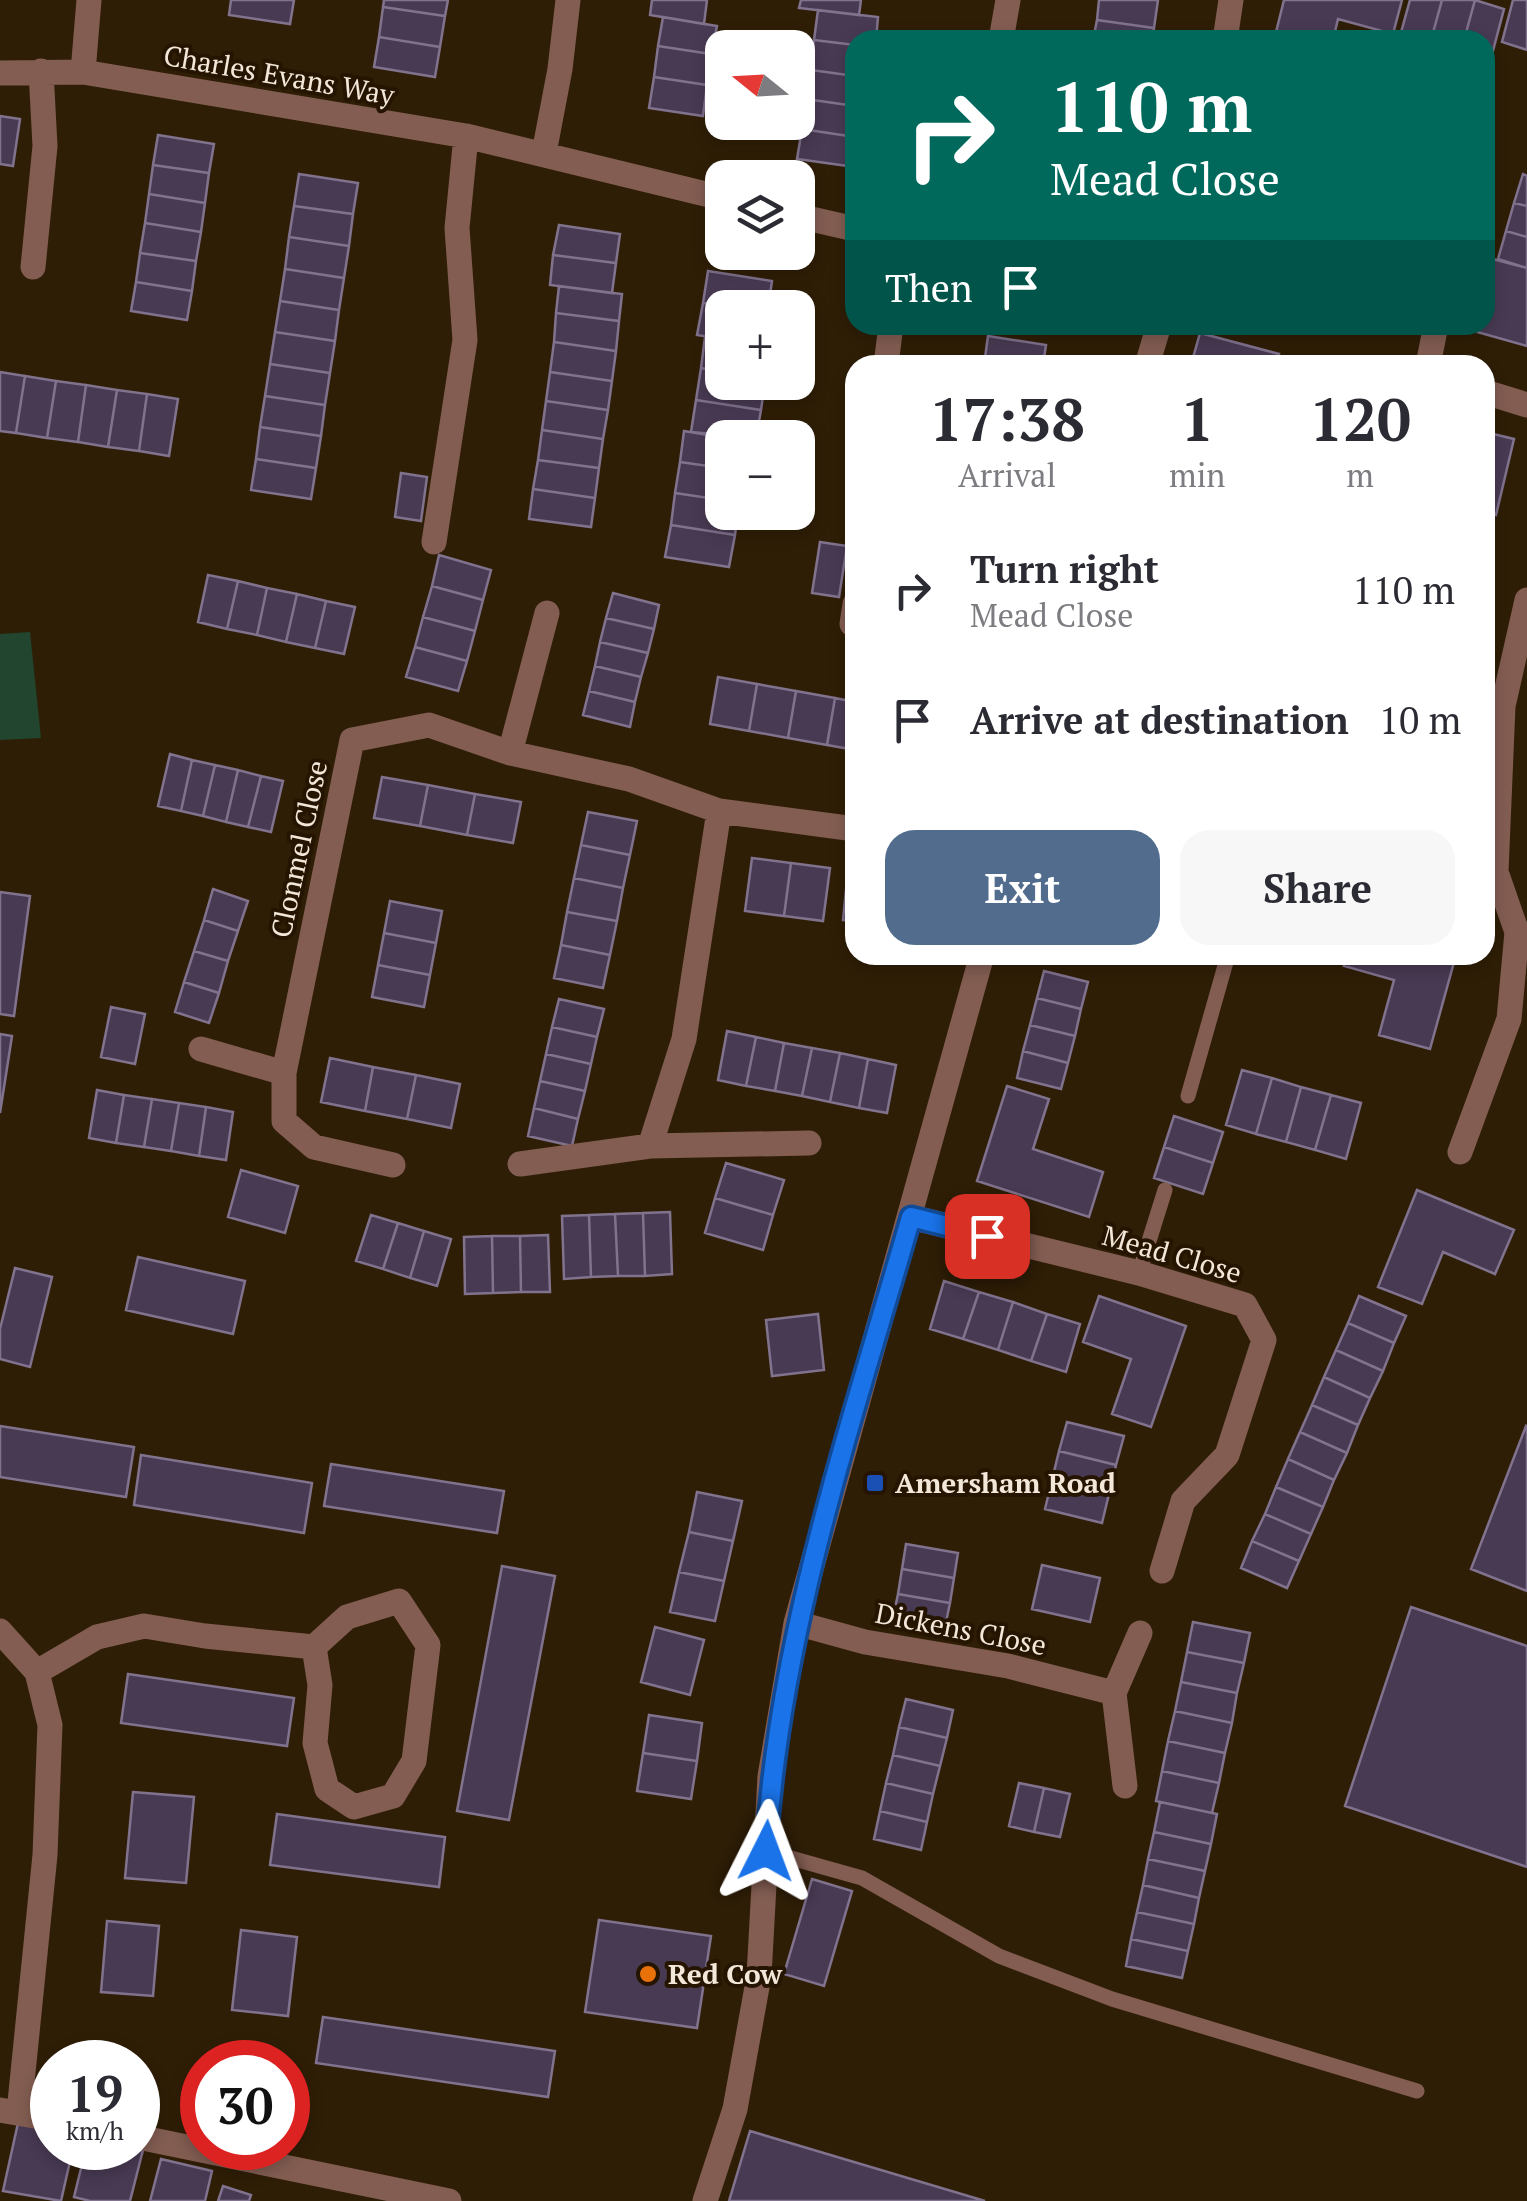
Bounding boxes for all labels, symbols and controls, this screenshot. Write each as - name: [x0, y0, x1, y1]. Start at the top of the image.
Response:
- north arrow: [705, 30, 815, 140]
- map controls: [705, 30, 815, 530]
- street label: Charles Evans Way: [161, 36, 398, 113]
- text: 110 m: [1050, 59, 1252, 152]
- icon: right: [885, 70, 1015, 200]
- text: Mead Close: [1050, 148, 1280, 208]
- button: layers: [705, 160, 815, 270]
- icon: arrive: [993, 260, 1048, 315]
- text: Then: [885, 263, 973, 313]
- button: +: [705, 290, 815, 400]
- text: 17:38: [929, 379, 1085, 458]
- text: 1: [1180, 379, 1214, 458]
- text: 120: [1309, 379, 1411, 458]
- button: −: [705, 420, 815, 530]
- text: Arrival: [958, 454, 1056, 496]
- text: min: [1169, 454, 1225, 496]
- text: m: [1346, 454, 1374, 496]
- text: Turn right: [970, 544, 1159, 594]
- icon: right: [885, 563, 940, 618]
- text: 110 m: [1352, 565, 1455, 615]
- text: Mead Close: [970, 594, 1133, 636]
- icon: arrive: [885, 693, 940, 748]
- text: Arrive at destination: [970, 695, 1349, 745]
- text: 10 m: [1379, 695, 1461, 745]
- street label: Clonmel Close: [262, 757, 335, 941]
- button: Exit: [885, 830, 1160, 945]
- button: Share: [1180, 830, 1455, 945]
- pin: [945, 1194, 1030, 1279]
- icon: arrive: [960, 1209, 1015, 1264]
- street label: Mead Close: [1098, 1216, 1246, 1291]
- place label: Amersham Road: [895, 1464, 1116, 1501]
- marker: Amersham Road: [864, 1472, 886, 1494]
- street label: Dickens Close: [873, 1594, 1050, 1663]
- position arrow: [714, 1799, 818, 1903]
- place label: Red Cow: [668, 1955, 783, 1992]
- marker: Red Cow: [637, 1963, 659, 1985]
- speed limit sign: 30: [180, 2040, 310, 2170]
- text: 19: [67, 2060, 123, 2126]
- text: km/h: [66, 2114, 124, 2147]

